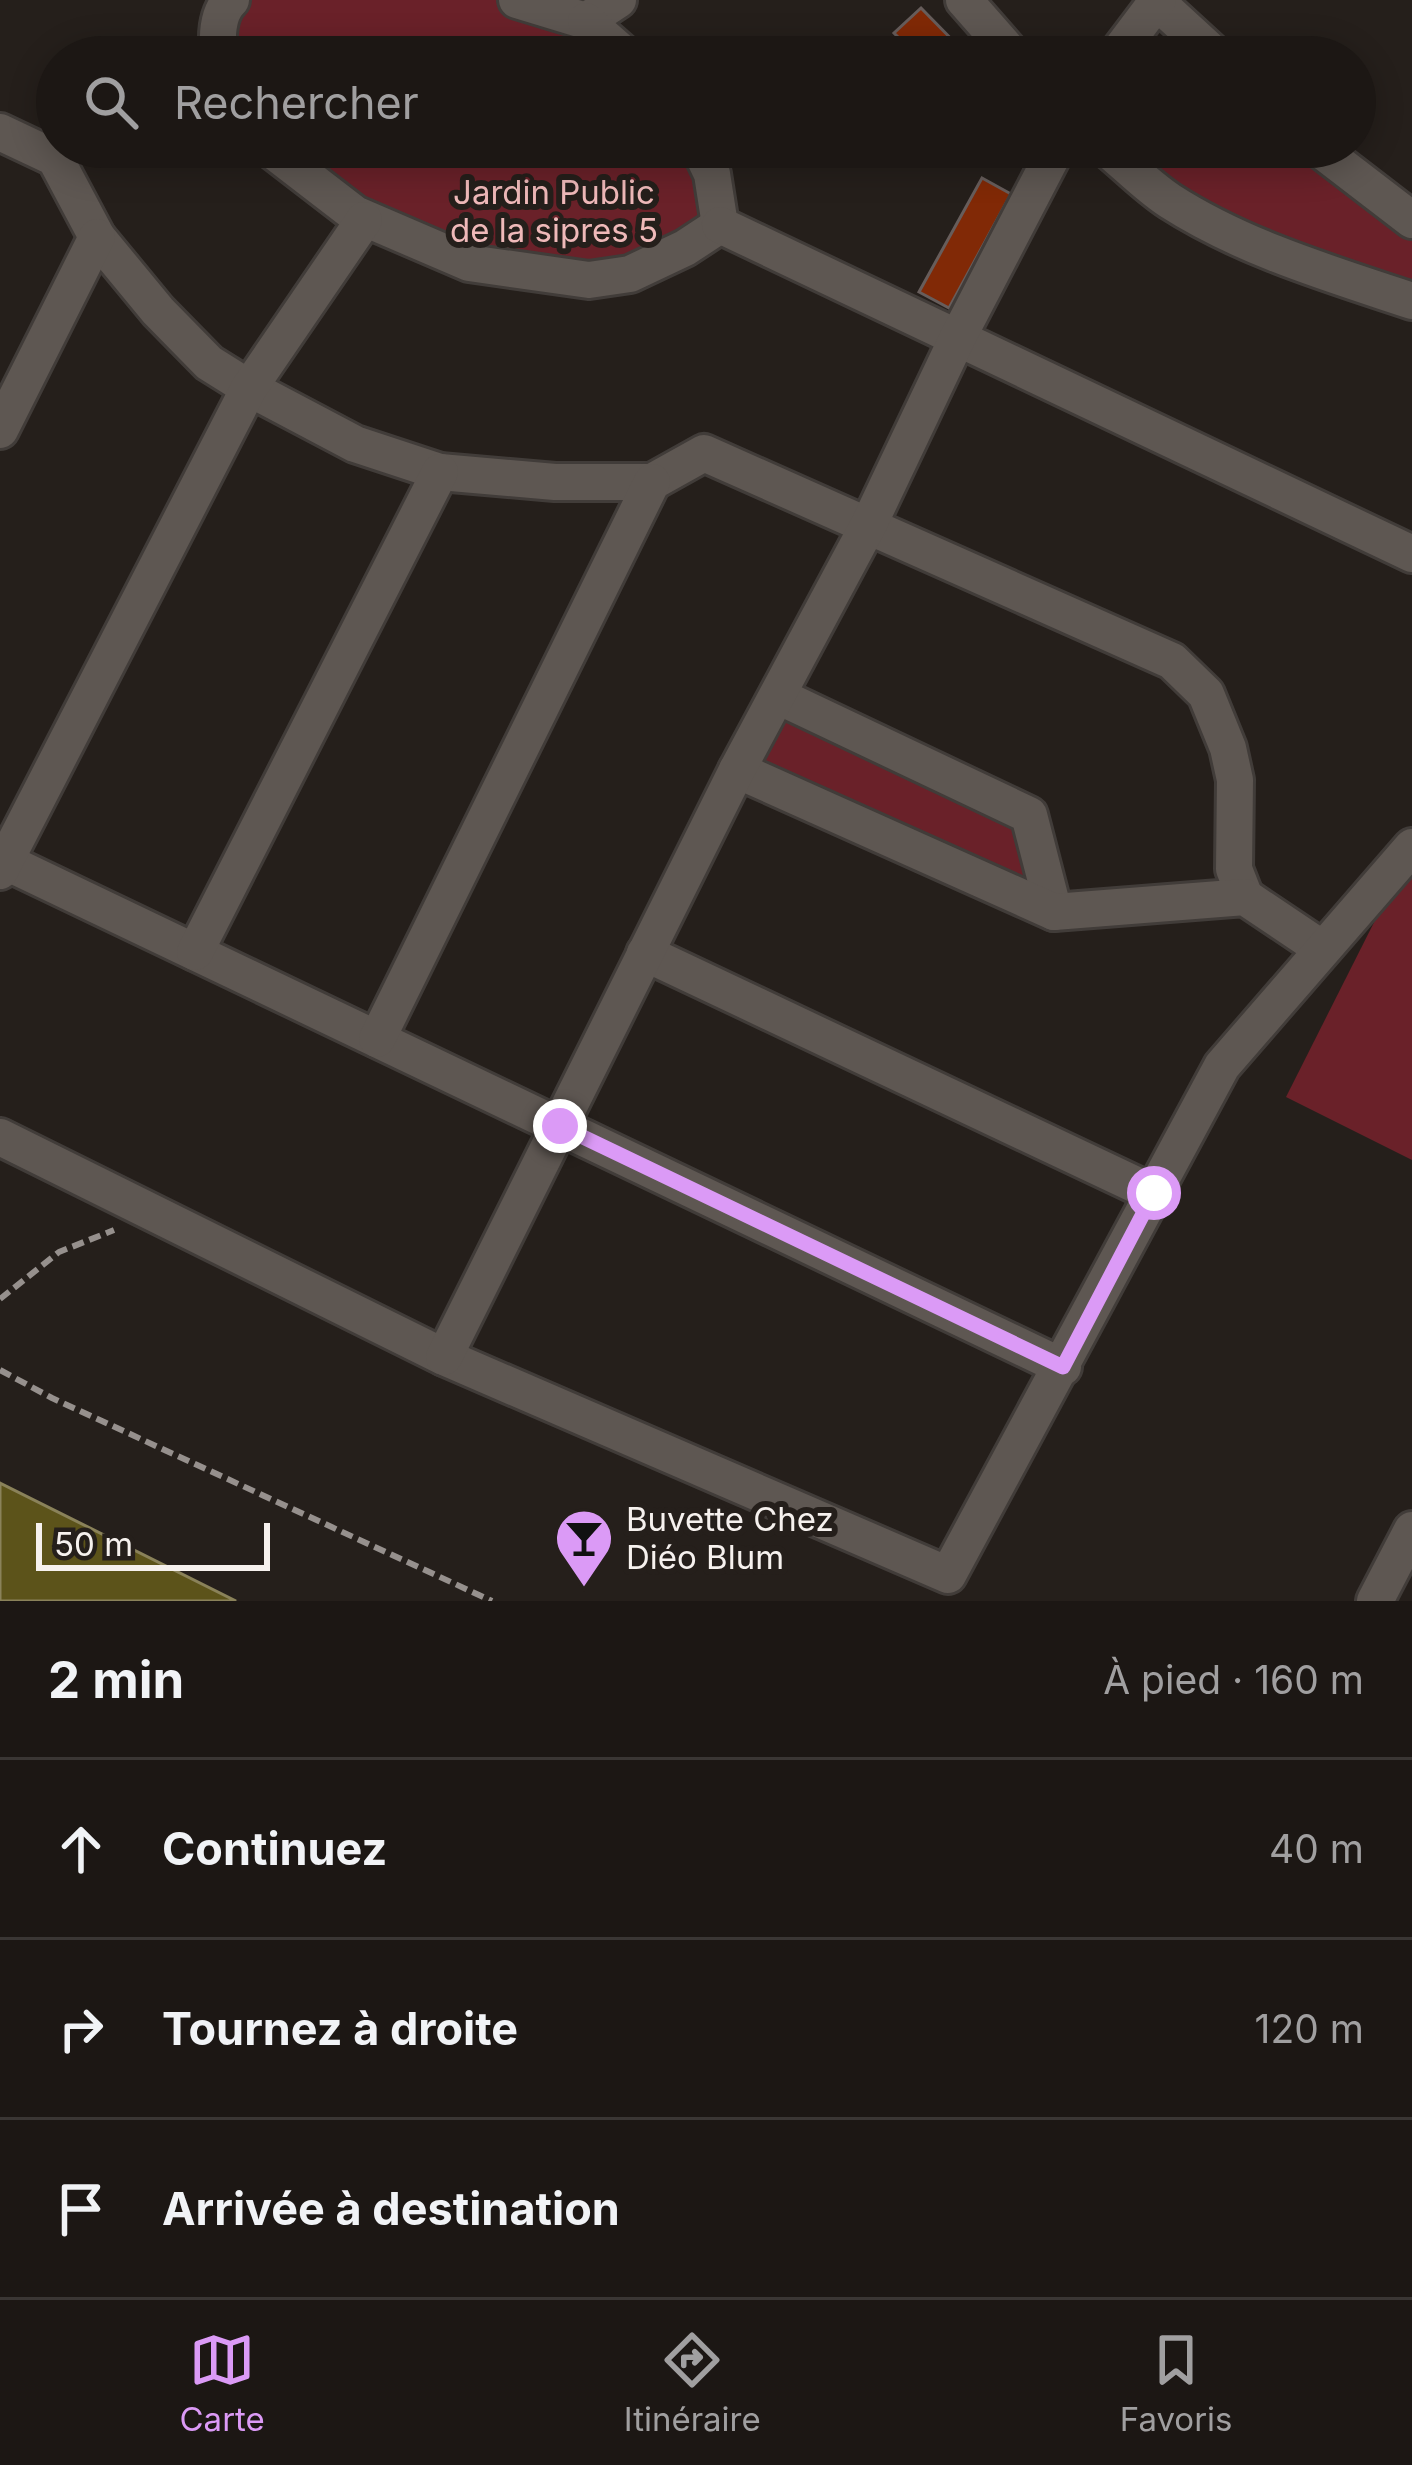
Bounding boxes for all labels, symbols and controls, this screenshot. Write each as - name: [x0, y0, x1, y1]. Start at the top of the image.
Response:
- search box: [36, 36, 1376, 168]
- icon: search: [78, 69, 144, 135]
- text: Rechercher: [174, 75, 419, 130]
- park label: Jardin Public de la sipres 5: [450, 172, 658, 250]
- route end: [533, 1099, 587, 1153]
- route start: [1127, 1166, 1181, 1220]
- place label: Buvette Chez Diéo Blum: [626, 1499, 834, 1577]
- bar icon: Buvette Chez Diéo Blum: [553, 1507, 615, 1589]
- scale bar: [36, 1517, 270, 1570]
- text: 50 m: [54, 1524, 133, 1564]
- text: 2 min: [48, 1649, 184, 1710]
- text: À pied · 160 m: [1103, 1656, 1364, 1703]
- icon: ahead: [48, 1816, 114, 1882]
- text: Continuez: [162, 1821, 387, 1876]
- text: 40 m: [1269, 1825, 1364, 1872]
- icon: right: [48, 1996, 114, 2062]
- text: Tournez à droite: [162, 2001, 518, 2056]
- text: 120 m: [1255, 2005, 1364, 2052]
- icon: arrive: [48, 2176, 114, 2242]
- text: Arrivée à destination: [162, 2181, 620, 2236]
- tab: Carte: [180, 2327, 265, 2439]
- tab: Itinéraire: [624, 2327, 761, 2439]
- tab: Favoris: [1120, 2327, 1233, 2439]

